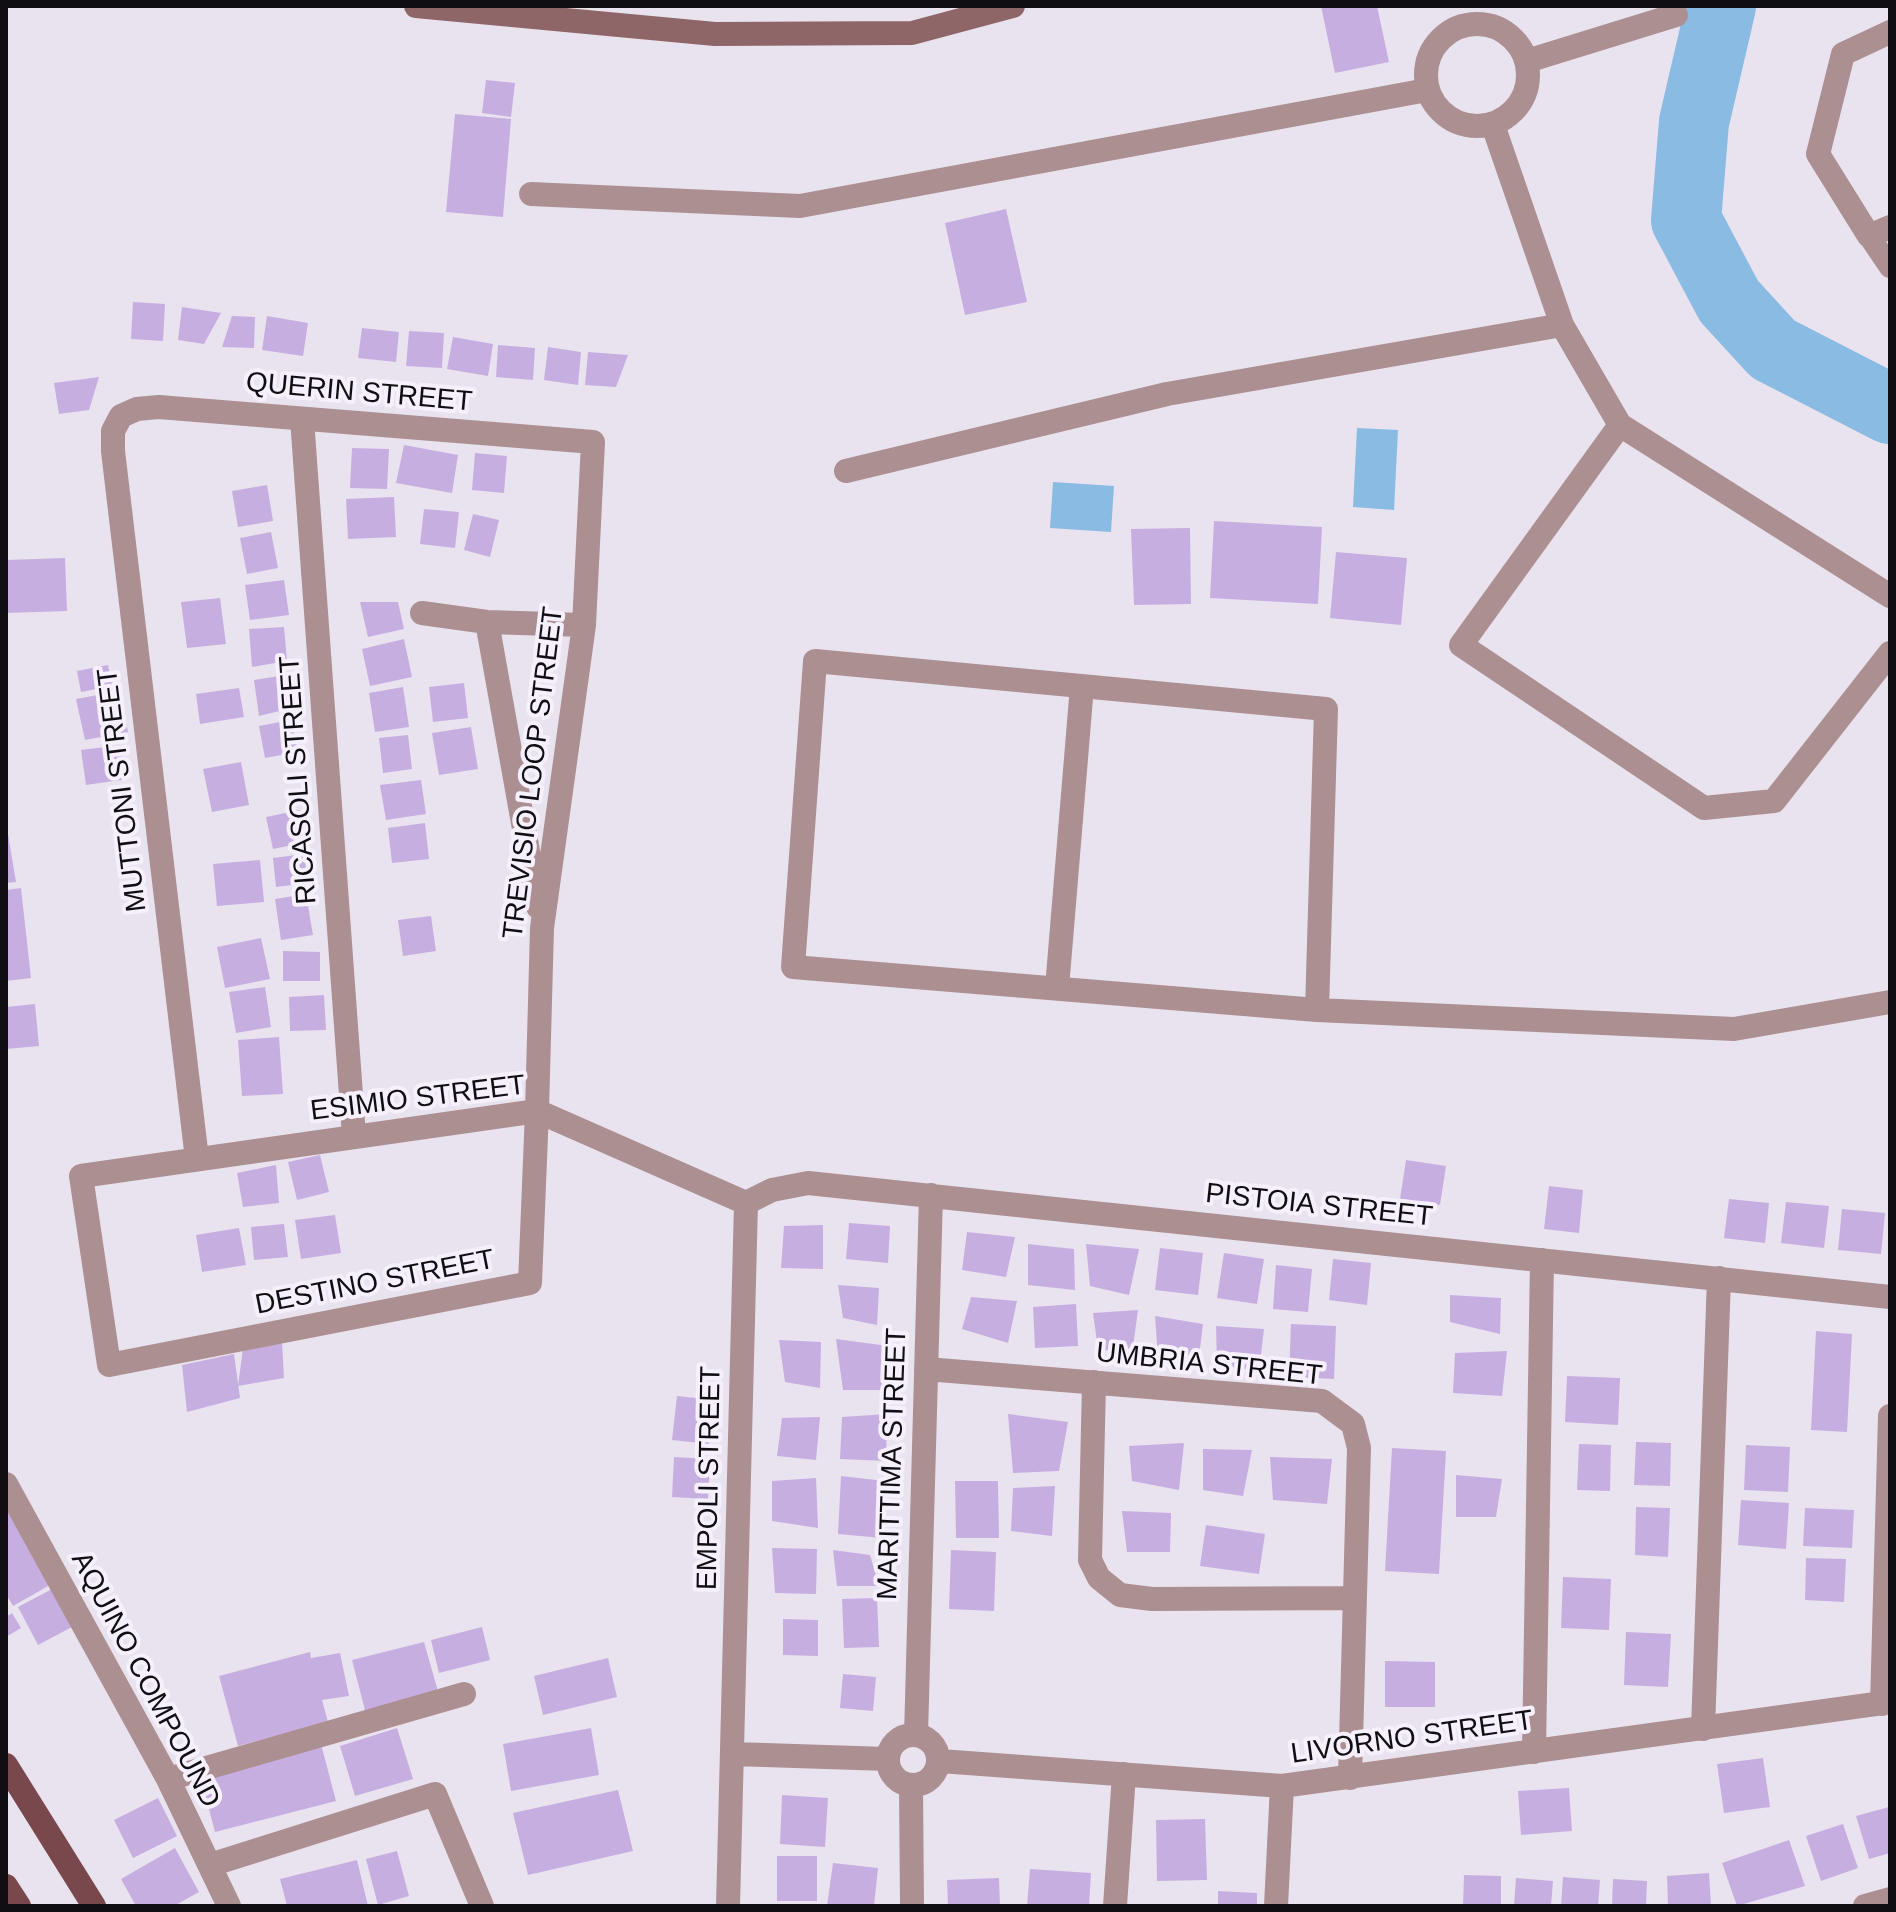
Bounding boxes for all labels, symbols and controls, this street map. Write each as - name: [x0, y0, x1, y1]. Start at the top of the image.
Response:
- street label: QUERIN STREET: [244, 366, 474, 420]
- street label: TREVISIO LOOP STREET: [497, 605, 571, 941]
- street label: RICASOLI STREET: [274, 655, 324, 905]
- street label: MUTTONI STREET: [91, 666, 155, 914]
- street label: ESIMIO STREET: [309, 1069, 527, 1129]
- street label: PISTOIA STREET: [1204, 1177, 1434, 1235]
- street label: DESTINO STREET: [253, 1243, 497, 1323]
- street label: MARITTIMA STREET: [871, 1327, 915, 1601]
- street label: UMBRIA STREET: [1094, 1336, 1324, 1394]
- street label: EMPOLI STREET: [691, 1366, 729, 1590]
- street label: AQUINO COMPOUND: [63, 1546, 227, 1814]
- street label: LIVORNO STREET: [1289, 1704, 1535, 1772]

